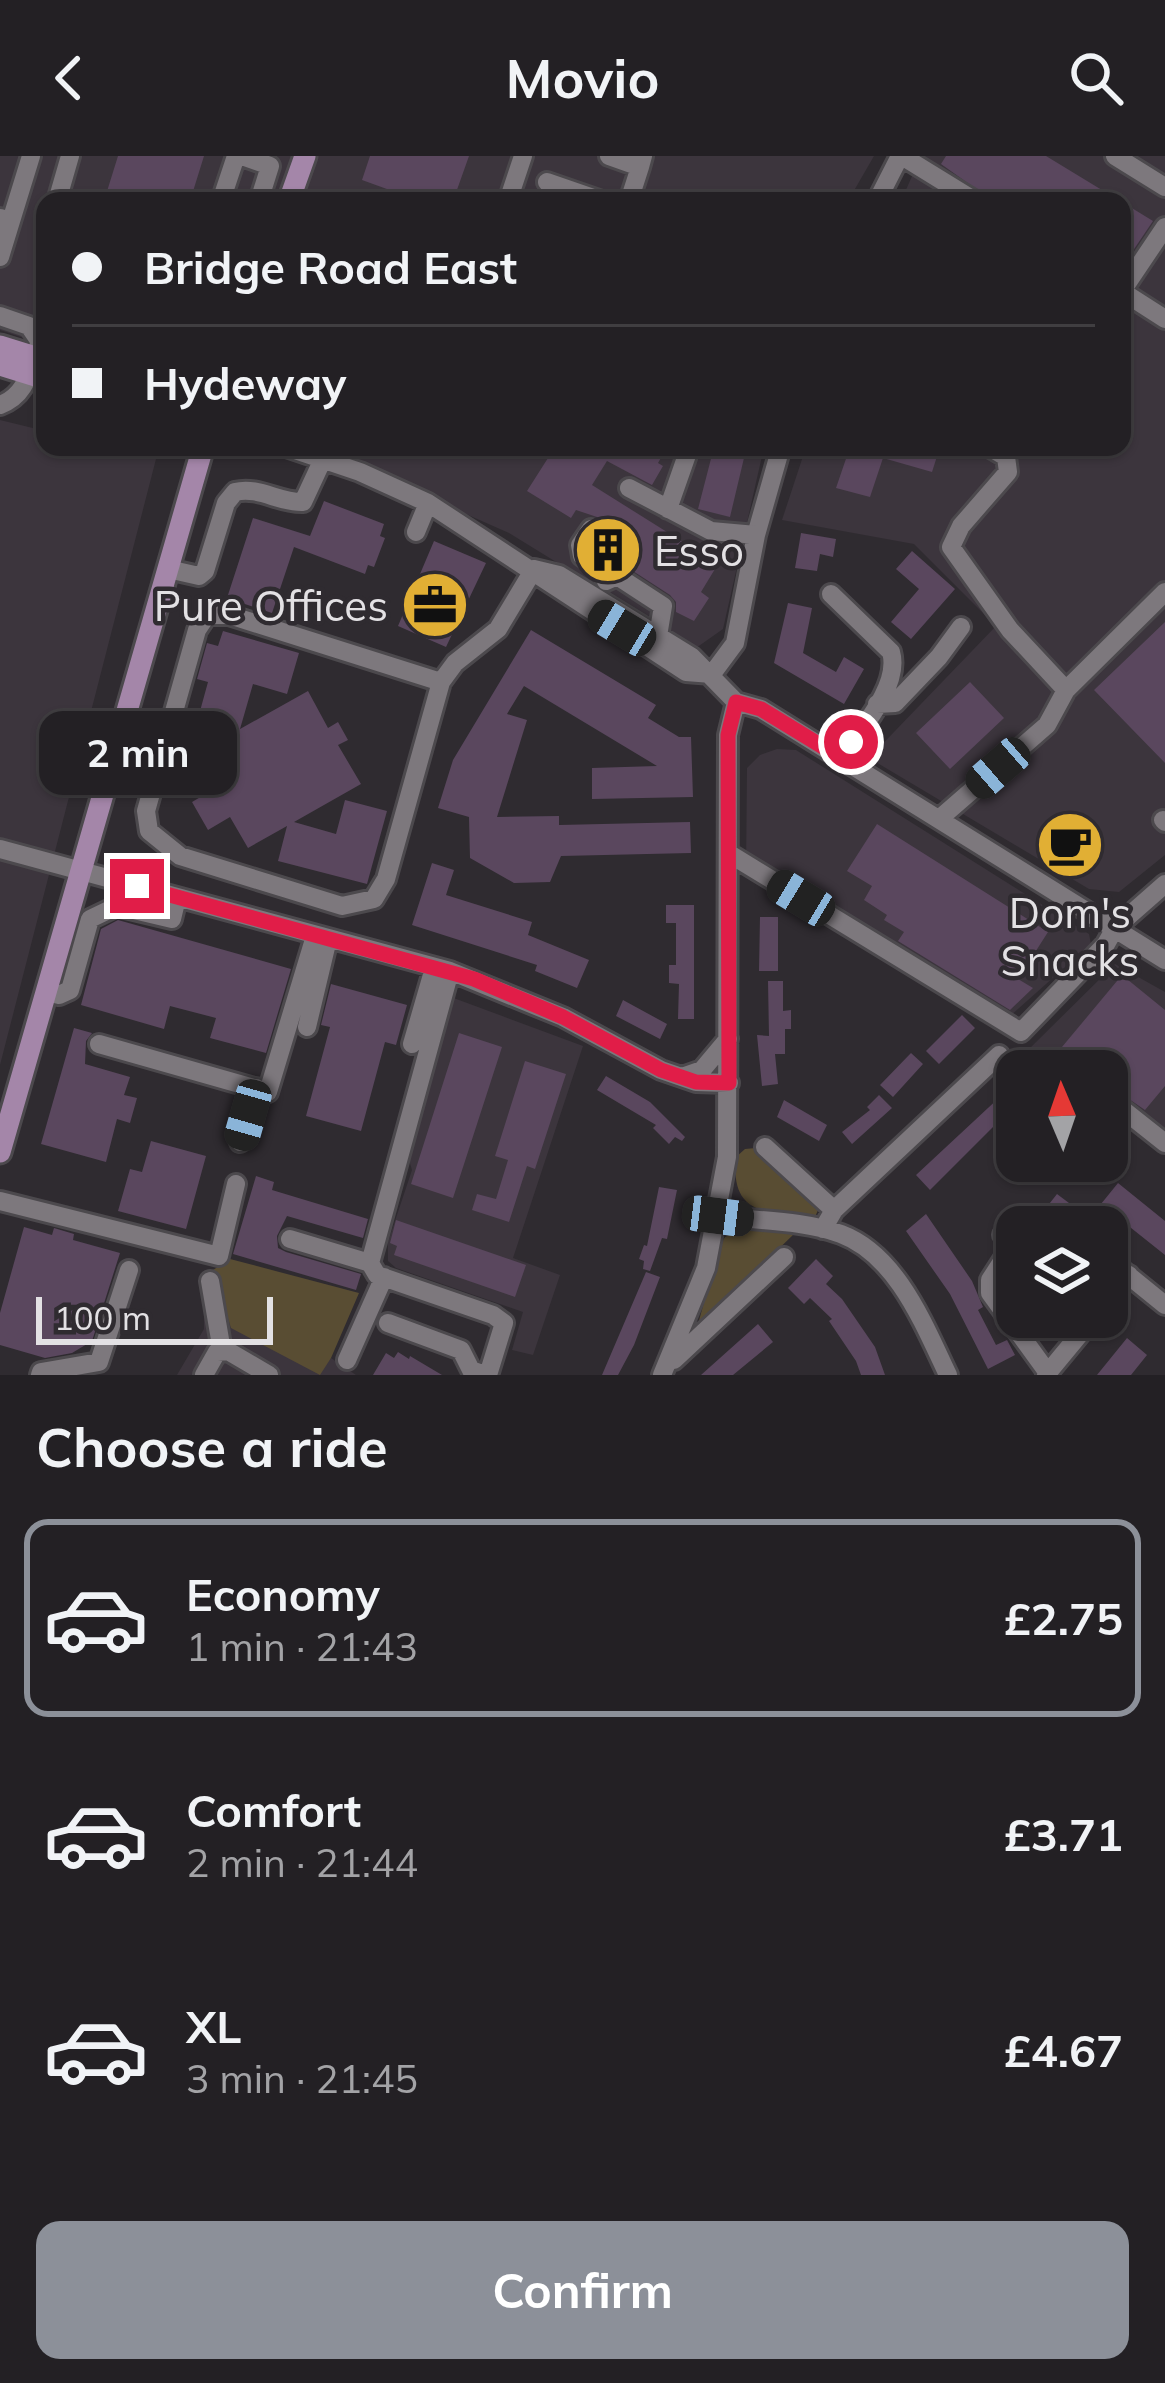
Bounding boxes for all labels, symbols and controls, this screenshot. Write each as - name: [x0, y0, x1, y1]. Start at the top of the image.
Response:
- text: Movio: [506, 44, 659, 112]
- icon: back: [36, 45, 102, 111]
- icon: search: [1063, 45, 1129, 111]
- text: Bridge Road East: [144, 239, 517, 295]
- text: Hydeway: [144, 355, 346, 411]
- building icon: Esso: [573, 515, 643, 585]
- place label: Esso: [654, 524, 744, 577]
- office icon: Pure Offices: [400, 570, 470, 640]
- place label: Pure Offices: [154, 579, 388, 632]
- car: [582, 594, 662, 662]
- callout: 2 min: [38, 712, 236, 796]
- route start: [824, 715, 878, 769]
- text: 2 min: [87, 728, 189, 777]
- car: [959, 731, 1037, 805]
- cafe icon: Dom's Snacks: [1035, 810, 1105, 880]
- route end: [110, 859, 164, 913]
- car: [761, 864, 841, 932]
- place label: Dom's Snacks: [1001, 886, 1139, 987]
- north arrow: [996, 1050, 1128, 1182]
- map controls: [996, 1050, 1128, 1338]
- car: [221, 1075, 275, 1155]
- car: [680, 1194, 756, 1238]
- button: layers: [996, 1206, 1128, 1338]
- scale bar: [36, 1291, 273, 1344]
- text: 100 m: [54, 1297, 151, 1338]
- text: Choose a ride: [36, 1413, 388, 1481]
- icon: car: [42, 1564, 150, 1672]
- text: Economy: [186, 1566, 380, 1622]
- text: £2.75: [1004, 1590, 1123, 1646]
- text: 1 min · 21:43: [186, 1622, 418, 1671]
- icon: car: [42, 1780, 150, 1888]
- text: Comfort: [186, 1782, 361, 1838]
- text: £3.71: [1004, 1806, 1123, 1862]
- text: 2 min · 21:44: [186, 1838, 418, 1887]
- icon: car: [42, 1996, 150, 2104]
- text: XL: [186, 1998, 241, 2054]
- text: £4.67: [1004, 2022, 1123, 2078]
- text: 3 min · 21:45: [186, 2054, 418, 2103]
- button: Confirm: [36, 2221, 1129, 2359]

